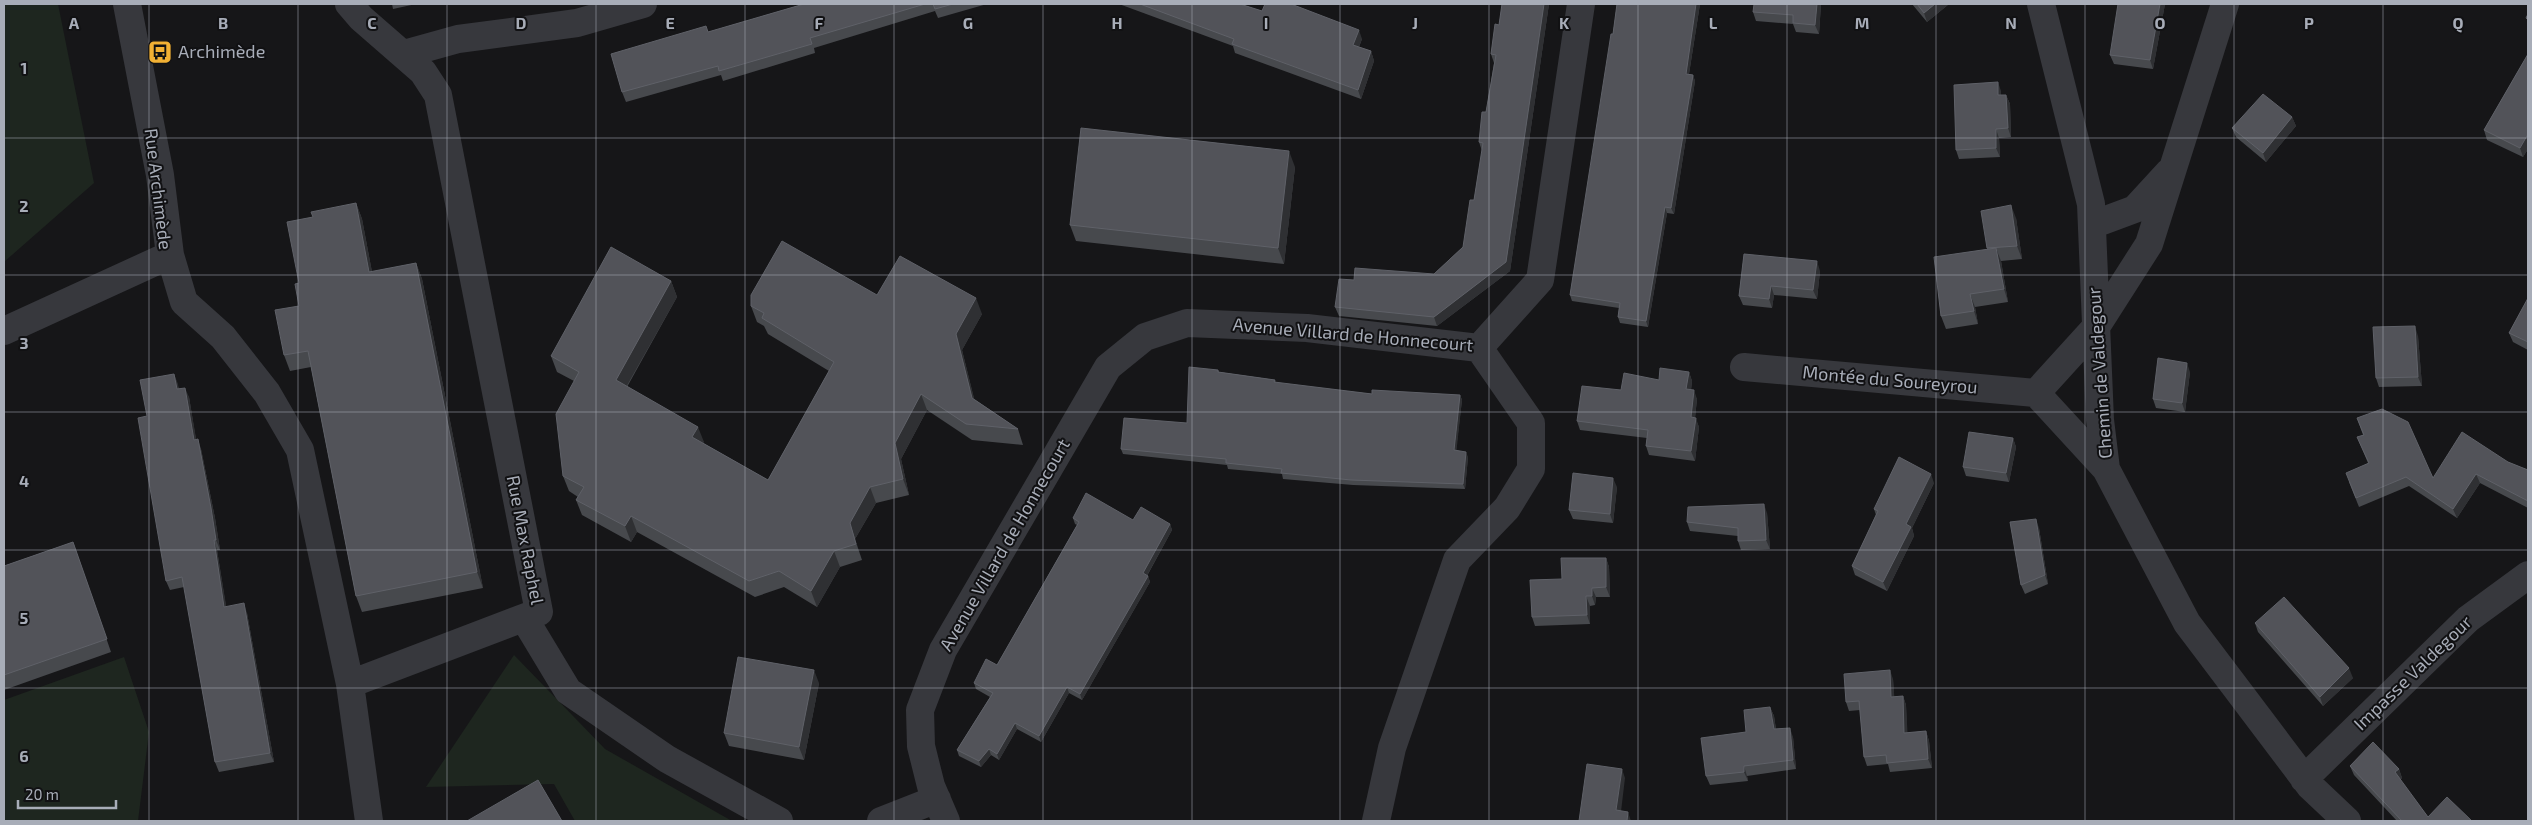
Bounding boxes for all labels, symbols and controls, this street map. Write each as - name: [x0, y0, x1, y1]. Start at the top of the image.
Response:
- text: A: [69, 13, 80, 32]
- text: B: [218, 13, 228, 32]
- text: C: [367, 13, 377, 32]
- text: D: [516, 13, 527, 32]
- text: E: [665, 13, 675, 32]
- text: F: [815, 13, 824, 32]
- text: G: [963, 13, 973, 32]
- text: H: [1111, 13, 1123, 32]
- text: I: [1264, 13, 1268, 32]
- text: J: [1412, 13, 1418, 32]
- text: K: [1559, 13, 1570, 32]
- text: L: [1709, 13, 1718, 32]
- text: M: [1855, 13, 1869, 32]
- text: N: [2005, 13, 2017, 32]
- text: O: [2154, 13, 2166, 32]
- text: P: [2304, 13, 2314, 32]
- text: Q: [2452, 13, 2464, 33]
- bus stop icon: Archimède: [147, 39, 173, 65]
- place label: Archimède: [178, 40, 265, 62]
- text: 1: [21, 58, 27, 77]
- street label: Rue Archimède: [141, 127, 177, 251]
- text: 2: [19, 196, 29, 215]
- street label: Chemin de Valdegour: [2082, 287, 2116, 460]
- street label: Avenue Villard de Honnecourt: [1232, 313, 1474, 355]
- text: 3: [19, 333, 29, 352]
- street label: Montée du Soureyrou: [1802, 360, 1978, 398]
- street label: Avenue Villard de Honnecourt: [934, 434, 1074, 654]
- text: 4: [19, 471, 29, 490]
- street label: Rue Max Raphel: [503, 473, 549, 607]
- text: 5: [20, 608, 29, 627]
- street label: Impasse Valdegour: [2349, 610, 2476, 734]
- text: 6: [19, 746, 29, 765]
- scale bar: [18, 778, 115, 810]
- text: 20 m: [25, 785, 59, 803]

